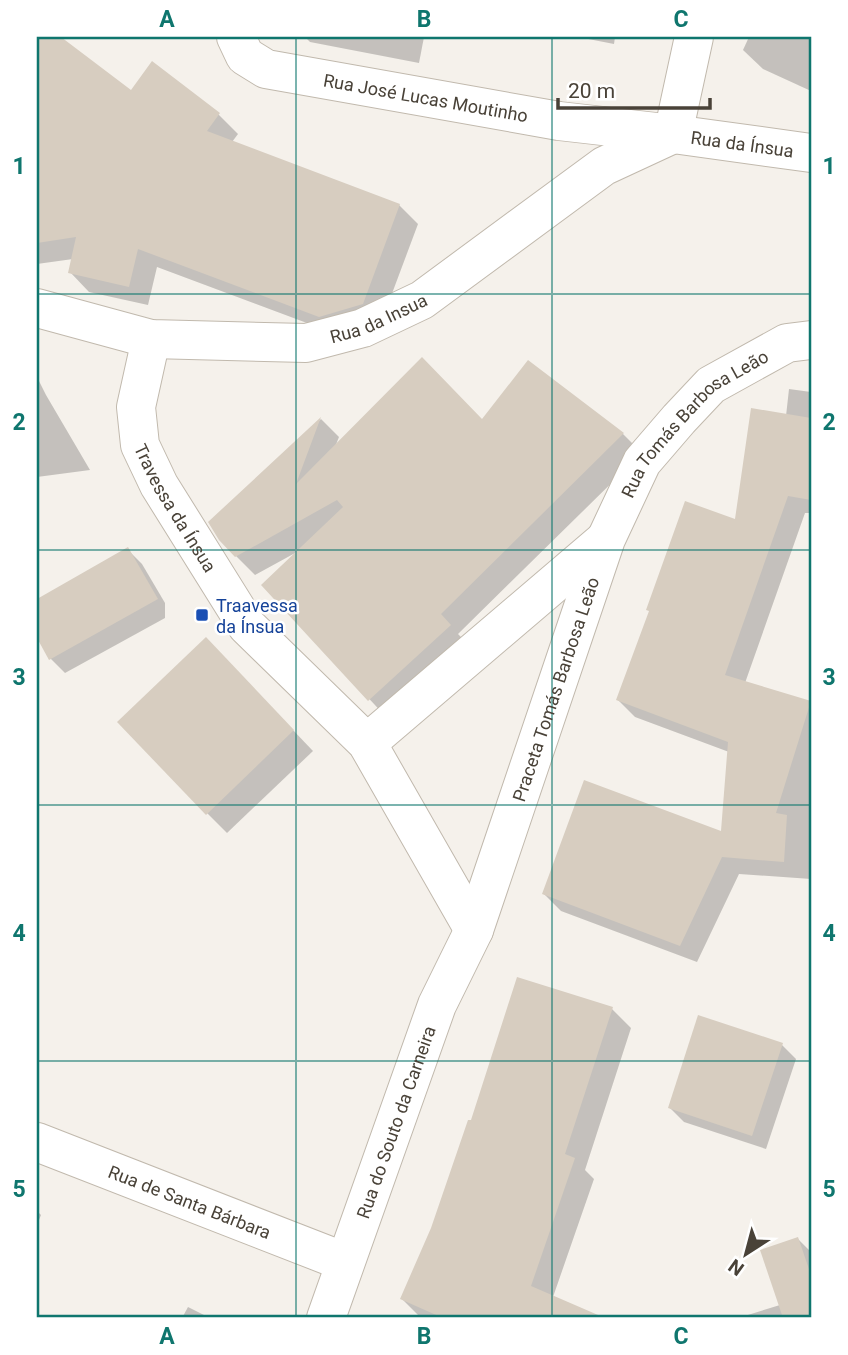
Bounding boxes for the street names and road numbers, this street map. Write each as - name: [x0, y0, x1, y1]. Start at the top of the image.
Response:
- street label: Rua José Lucas Moutinho: [322, 69, 530, 126]
- street label: Rua da Ínsua: [690, 126, 795, 161]
- street label: Rua da Insua: [328, 289, 430, 347]
- street label: Rua Tomás Barbosa Leão: [616, 345, 772, 501]
- street label: Travessa da Ínsua: [130, 440, 221, 576]
- street label: Praceta Tomás Barbosa Leão: [508, 574, 603, 804]
- street label: Rua do Souto da Carneira: [352, 1023, 439, 1221]
- street label: Rua de Santa Bárbara: [106, 1160, 274, 1243]

